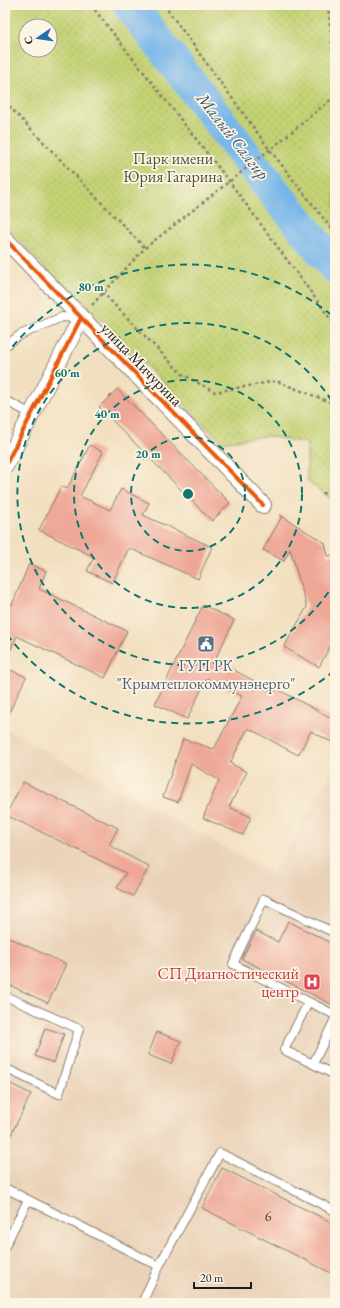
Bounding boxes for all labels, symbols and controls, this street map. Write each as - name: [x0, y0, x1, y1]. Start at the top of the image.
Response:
- north arrow: [18, 18, 58, 58]
- text: С: [21, 35, 36, 46]
- water label: Малый Салгир: [191, 87, 274, 184]
- park label: Парк имени Юрия Гагарина: [123, 148, 224, 187]
- text: 80 m: [78, 279, 104, 295]
- street label: улица Мичурина: [96, 318, 188, 411]
- text: 60 m: [54, 365, 80, 381]
- text: 40 m: [94, 406, 120, 422]
- text: 20 m: [135, 446, 161, 462]
- centre of rings: [181, 487, 195, 501]
- public building icon: ГУП РК "Крымтеплокоммунэнерго": [196, 634, 216, 654]
- place label: ГУП РК "Крымтеплокоммунэнерго": [116, 655, 296, 694]
- place label: СП Диагностический центр: [158, 963, 300, 1002]
- hospital icon: СП Диагностический центр: [302, 972, 322, 992]
- house number: 6: [265, 1207, 272, 1225]
- scale bar: [194, 1264, 251, 1290]
- text: 20 m: [200, 1270, 224, 1286]

